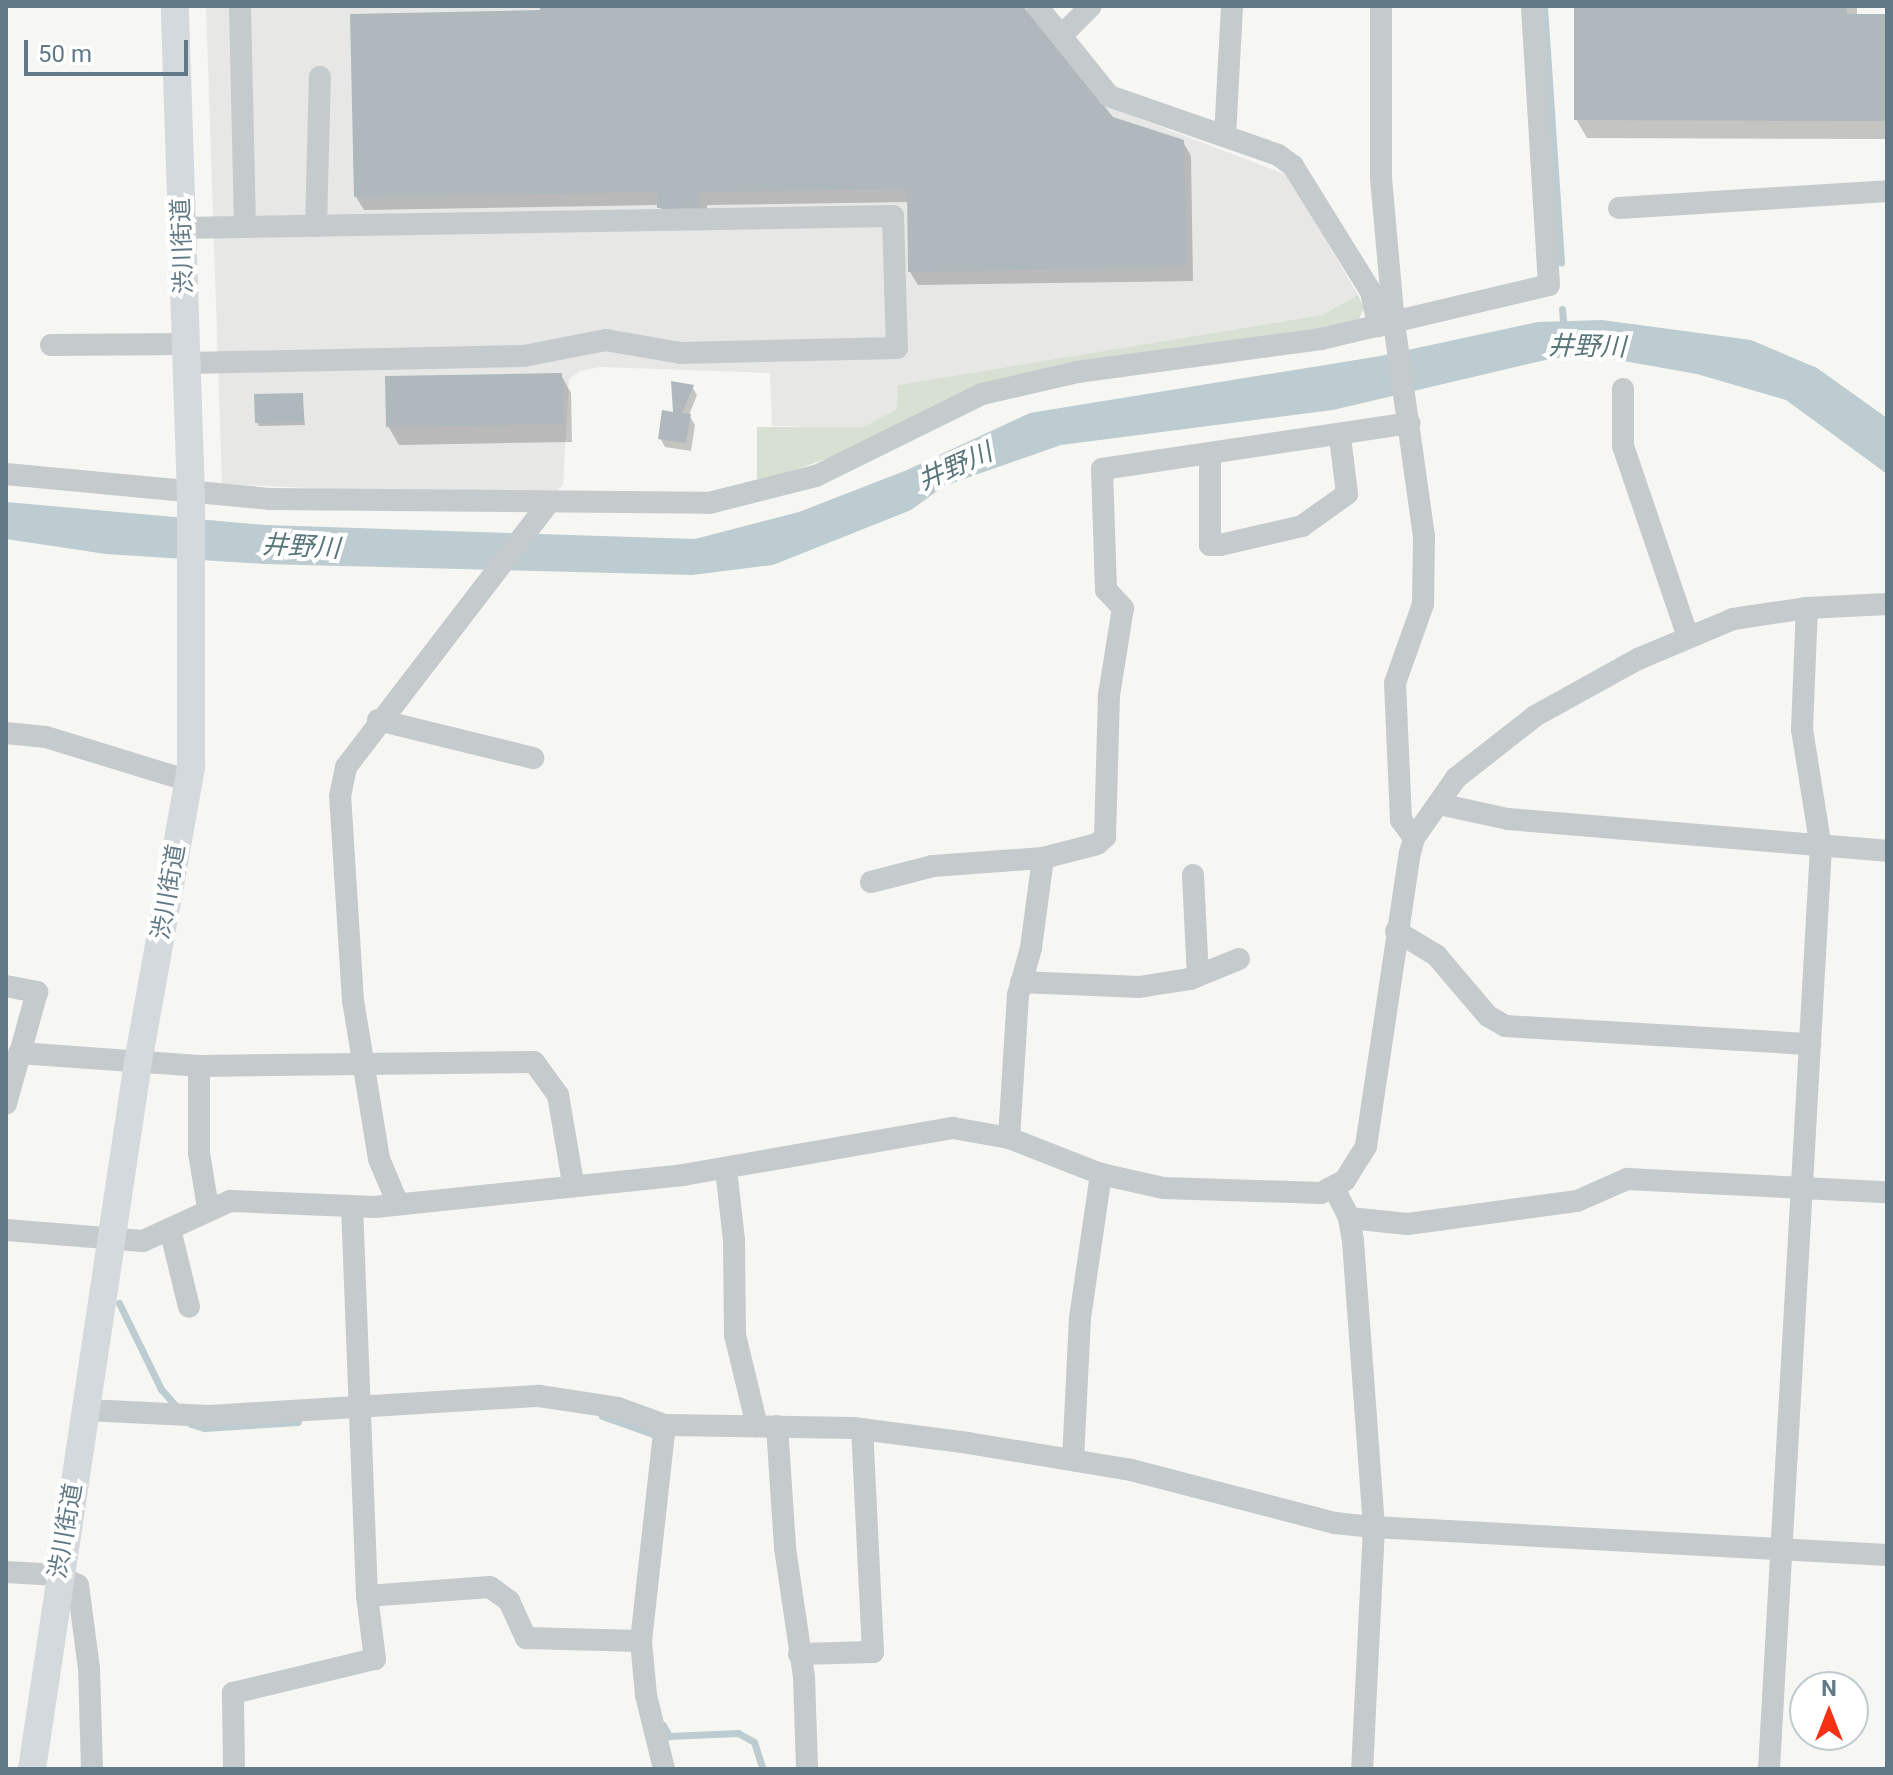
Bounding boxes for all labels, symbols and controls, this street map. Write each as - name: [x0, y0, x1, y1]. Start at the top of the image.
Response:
- scale bar: [28, 24, 192, 74]
- text: 50 m: [38, 40, 92, 68]
- street label: 渋川街道: [167, 198, 199, 294]
- water label: 井野川: [1548, 331, 1626, 363]
- water label: 井野川: [913, 437, 997, 497]
- water label: 井野川: [261, 529, 341, 565]
- street label: 渋川街道: [146, 842, 192, 942]
- street label: 渋川街道: [43, 1481, 89, 1581]
- north arrow: [1789, 1671, 1869, 1751]
- text: N: [1821, 1676, 1837, 1701]

